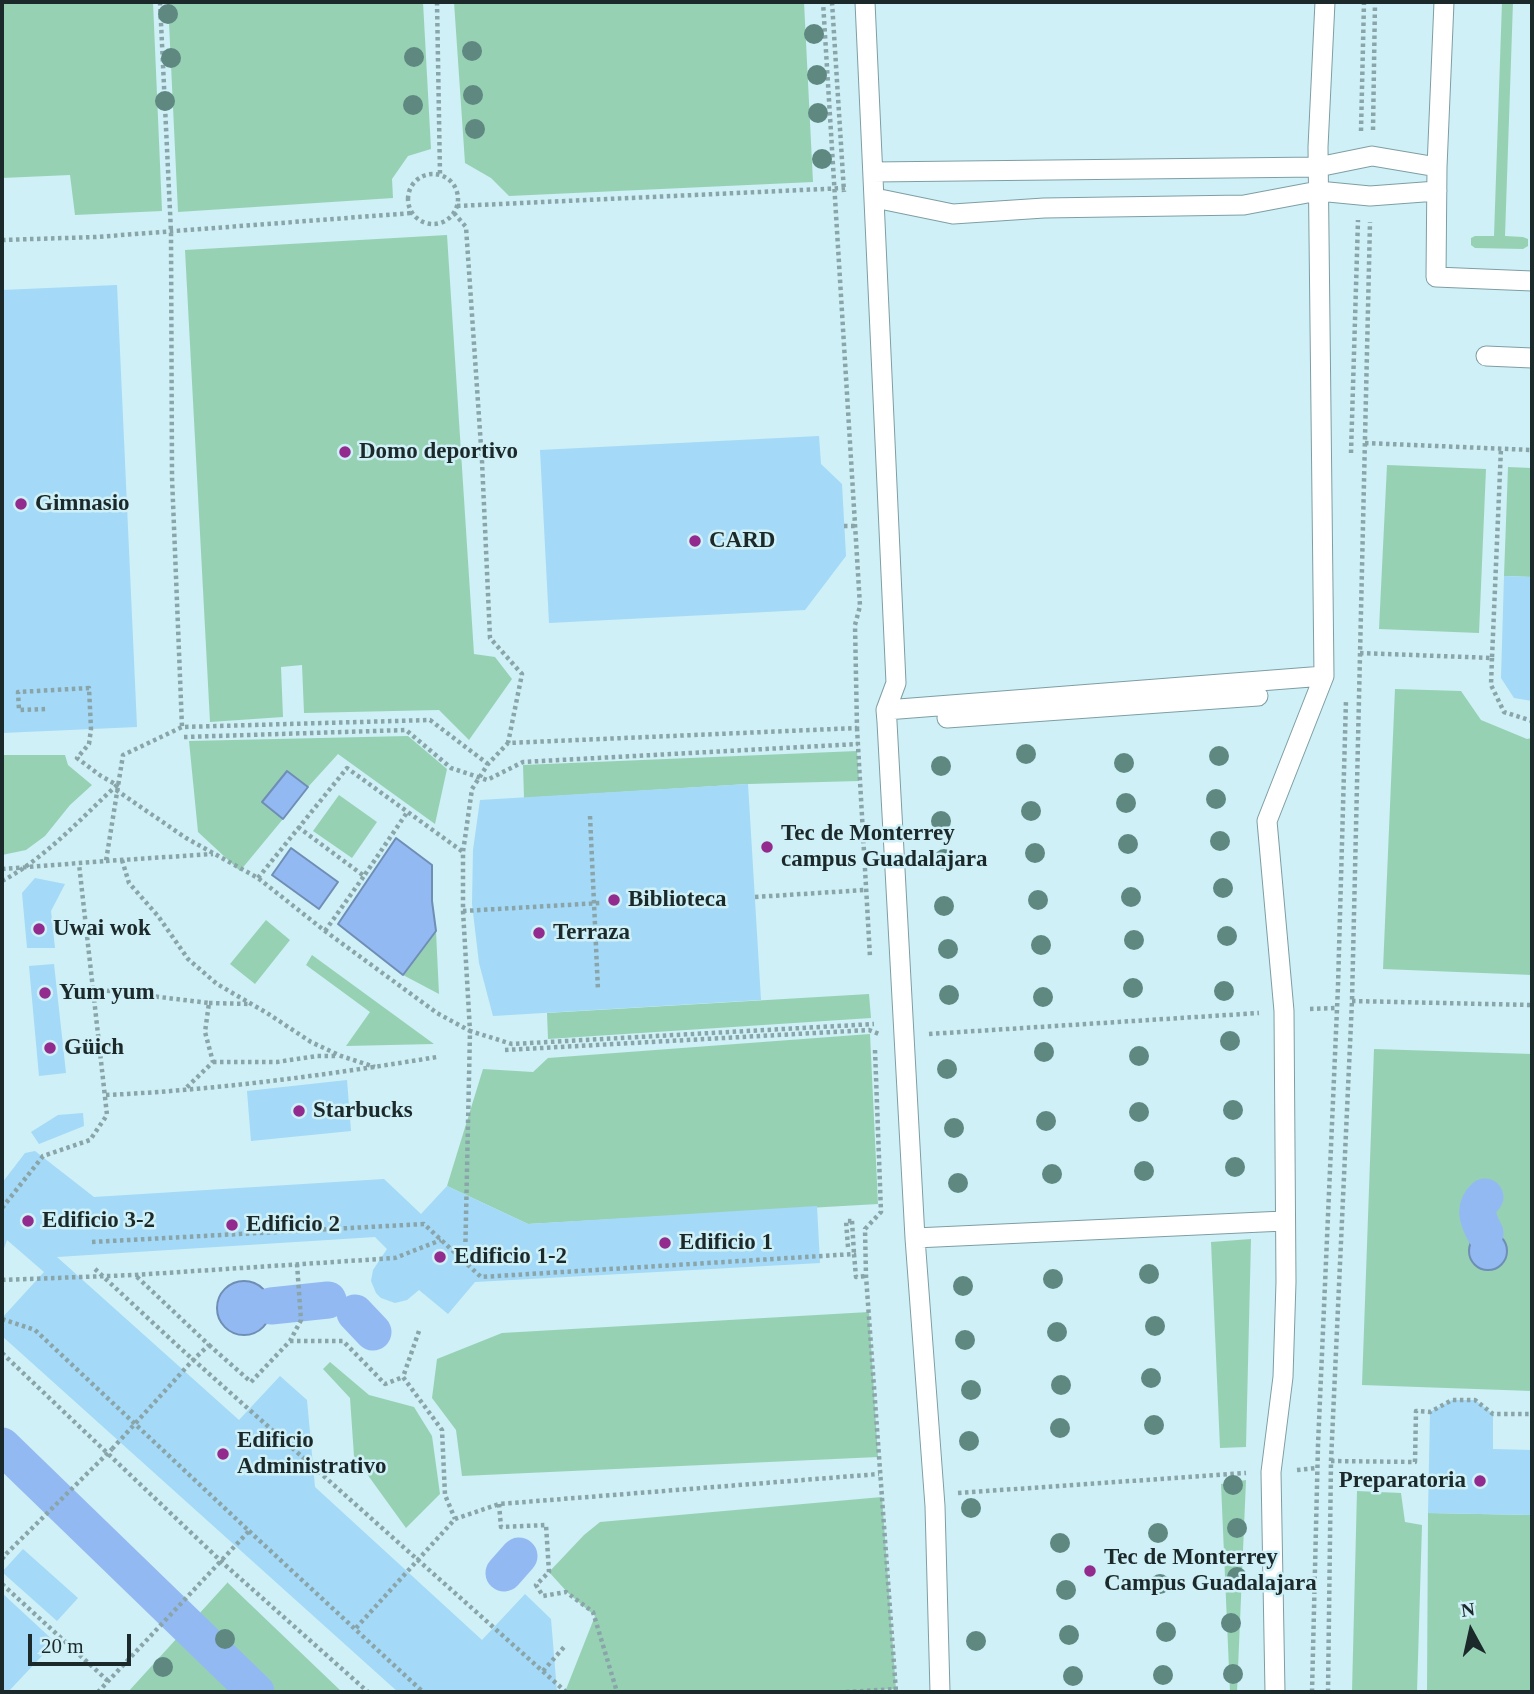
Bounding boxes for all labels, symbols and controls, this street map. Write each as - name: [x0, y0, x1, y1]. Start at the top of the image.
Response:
- place label: Domo deportivo: [359, 438, 518, 466]
- marker: Domo deportivo: [337, 444, 353, 460]
- place label: Gimnasio: [35, 490, 130, 518]
- marker: Gimnasio: [13, 496, 29, 512]
- place label: CARD: [709, 527, 775, 555]
- marker: CARD: [687, 533, 703, 549]
- place label: Tec de Monterrey campus Guadalajara: [781, 820, 987, 874]
- marker: Tec de Monterrey campus Guadalajara: [759, 839, 775, 855]
- place label: Biblioteca: [628, 886, 726, 914]
- marker: Biblioteca: [606, 892, 622, 908]
- place label: Uwai wok: [53, 915, 151, 943]
- place label: Terraza: [553, 919, 630, 947]
- marker: Uwai wok: [31, 921, 47, 937]
- marker: Terraza: [531, 925, 547, 941]
- place label: Yum yum: [59, 979, 155, 1007]
- marker: Yum yum: [37, 985, 53, 1001]
- place label: Güich: [64, 1034, 124, 1062]
- marker: Güich: [42, 1040, 58, 1056]
- place label: Starbucks: [313, 1097, 413, 1125]
- marker: Starbucks: [291, 1103, 307, 1119]
- place label: Edificio 3-2: [42, 1207, 155, 1235]
- place label: Edificio 2: [246, 1211, 340, 1239]
- marker: Edificio 3-2: [20, 1213, 36, 1229]
- marker: Edificio 2: [224, 1217, 240, 1233]
- place label: Edificio 1: [679, 1229, 773, 1257]
- marker: Edificio 1: [657, 1235, 673, 1251]
- place label: Edificio 1-2: [454, 1243, 567, 1271]
- marker: Edificio 1-2: [432, 1249, 448, 1265]
- place label: Edificio Administrativo: [237, 1427, 386, 1481]
- marker: Edificio Administrativo: [215, 1446, 231, 1462]
- place label: Preparatoria: [1339, 1467, 1466, 1495]
- marker: Preparatoria: [1472, 1473, 1488, 1489]
- place label: Tec de Monterrey Campus Guadalajara: [1104, 1544, 1317, 1598]
- marker: Tec de Monterrey Campus Guadalajara: [1082, 1563, 1098, 1579]
- north arrow: [1436, 1596, 1506, 1666]
- text: N: [1460, 1598, 1476, 1621]
- scale bar: [32, 1620, 135, 1664]
- text: 20 m: [41, 1634, 84, 1658]

